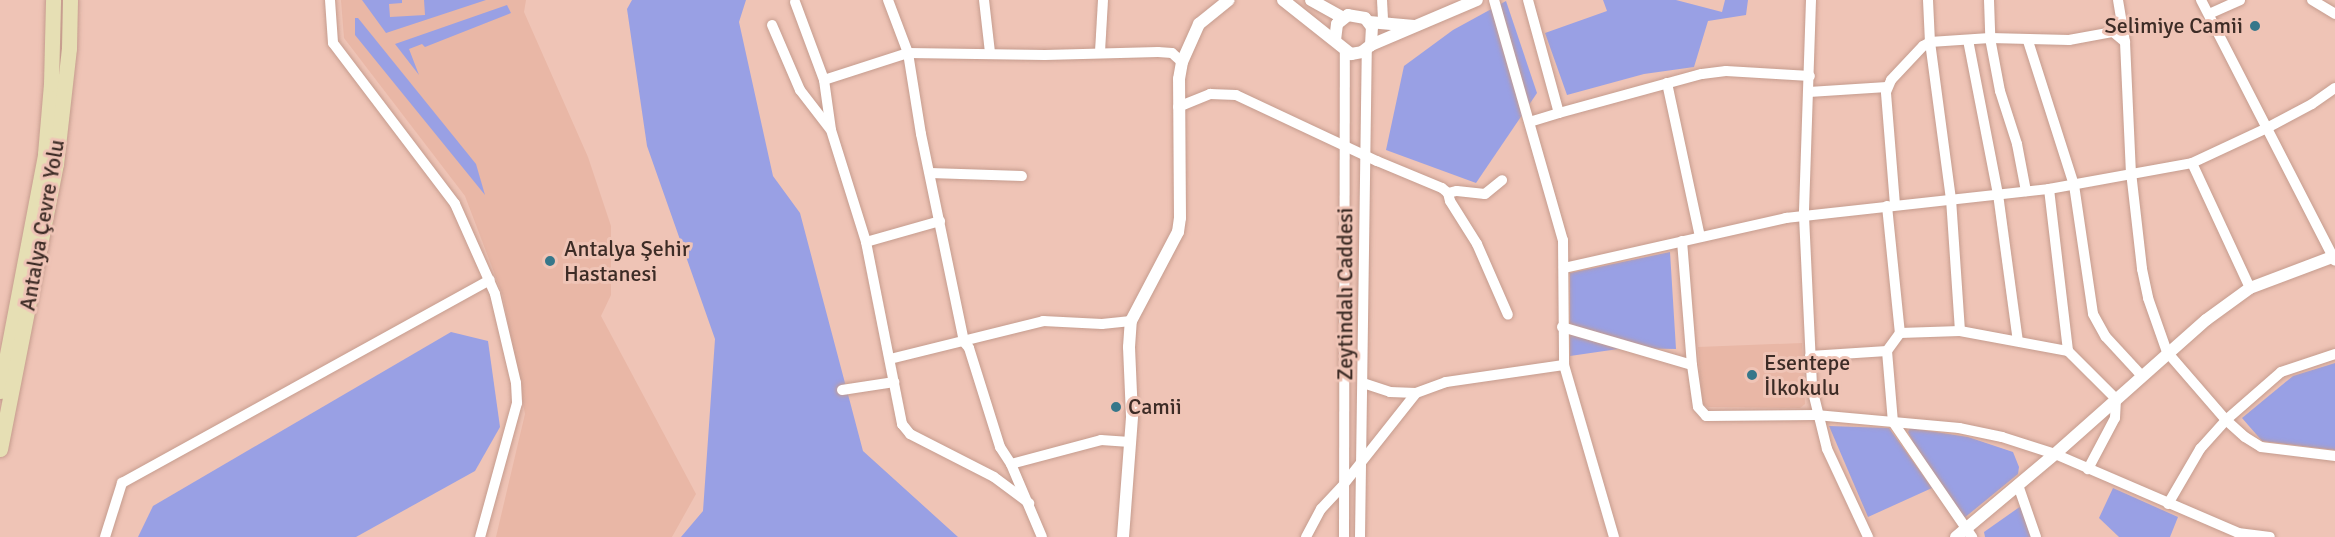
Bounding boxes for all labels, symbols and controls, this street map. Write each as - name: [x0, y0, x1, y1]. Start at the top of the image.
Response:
- place label: Selimiye Camii: [2105, 13, 2243, 39]
- marker: Selimiye Camii: [2248, 19, 2262, 33]
- street label: Antalya Çevre Yolu: [14, 137, 70, 313]
- street label: Zeytindalı Caddesi: [1332, 207, 1358, 381]
- place label: Antalya Şehir Hastanesi: [564, 235, 690, 286]
- marker: Antalya Şehir Hastanesi: [541, 252, 559, 270]
- place label: Esentepe İlkokulu: [1764, 349, 1850, 400]
- marker: Esentepe İlkokulu: [1745, 368, 1759, 382]
- place label: Camii: [1128, 394, 1182, 420]
- marker: Camii: [1109, 400, 1123, 414]

